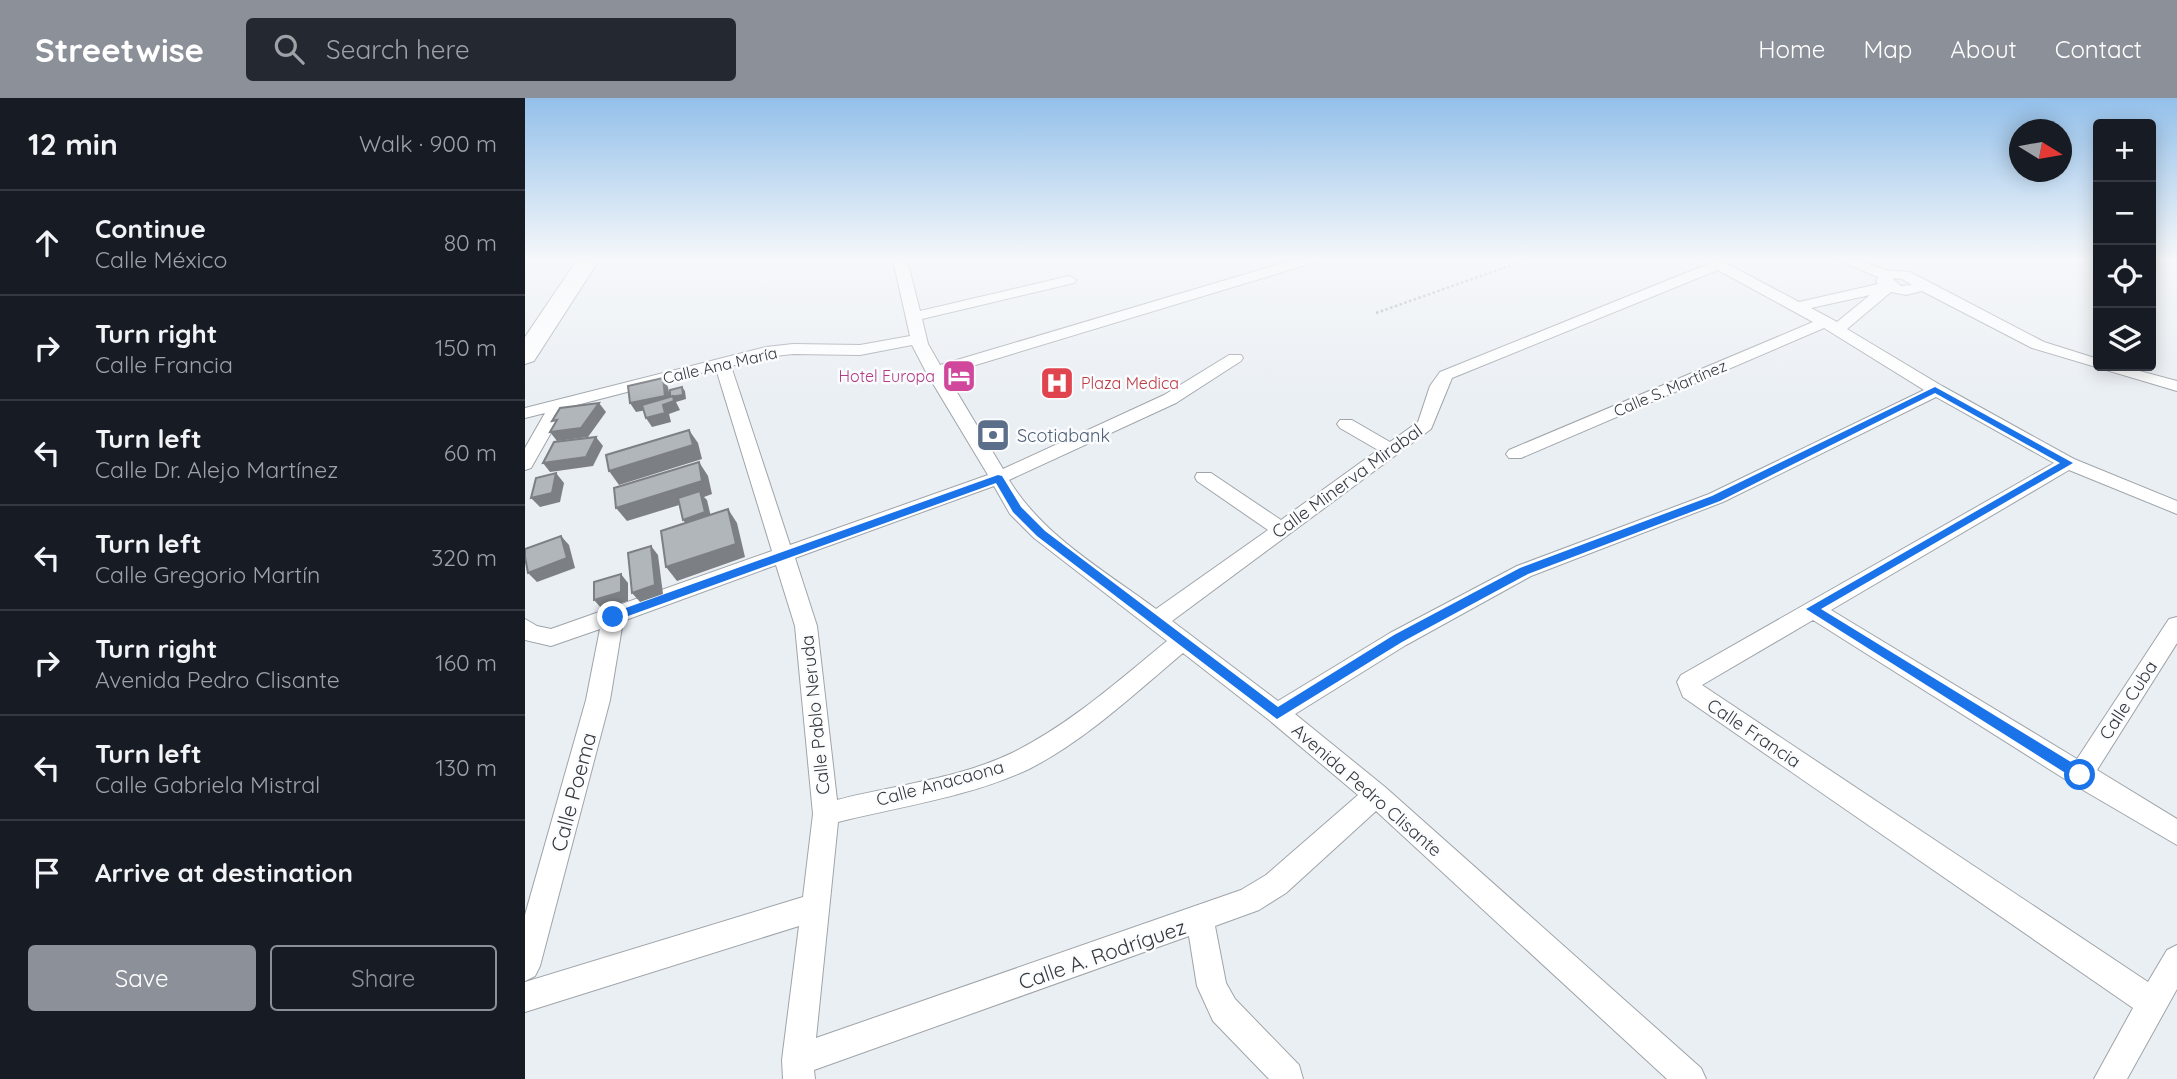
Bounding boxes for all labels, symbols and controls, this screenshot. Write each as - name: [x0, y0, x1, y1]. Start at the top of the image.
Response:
- search box: [246, 18, 736, 81]
- text: Streetwise: [35, 29, 204, 70]
- icon: search: [270, 30, 308, 68]
- text: Search here: [326, 33, 470, 66]
- text: Home: [1758, 34, 1825, 64]
- text: Map: [1863, 34, 1912, 64]
- text: About: [1950, 34, 2017, 64]
- text: Contact: [2055, 34, 2142, 64]
- north arrow: [2009, 119, 2072, 182]
- map controls: [2093, 119, 2156, 371]
- button: +: [2093, 119, 2156, 182]
- text: 12 min: [28, 125, 118, 163]
- text: Walk · 900 m: [359, 129, 497, 158]
- button: −: [2093, 182, 2156, 245]
- text: Continue: [95, 212, 206, 245]
- icon: ahead: [28, 224, 66, 262]
- text: 80 m: [444, 228, 497, 257]
- text: Calle México: [95, 245, 227, 274]
- button: locate: [2093, 245, 2156, 308]
- button: layers: [2093, 308, 2156, 371]
- text: Turn right: [95, 317, 217, 350]
- icon: right: [28, 329, 66, 367]
- text: 150 m: [435, 333, 497, 362]
- street label: Calle Ana María: [661, 342, 779, 388]
- text: Calle Francia: [95, 350, 233, 379]
- street label: Calle S. Martínez: [1610, 355, 1730, 421]
- hotel icon: Hotel Europa: [940, 357, 978, 395]
- hospital icon: Plaza Medica: [1038, 364, 1076, 402]
- place label: Hotel Europa: [838, 366, 935, 386]
- place label: Plaza Medica: [1081, 373, 1179, 393]
- bank icon: Scotiabank: [974, 416, 1012, 454]
- street label: Calle Minerva Mirabal: [1267, 419, 1427, 543]
- text: Turn left: [95, 422, 202, 455]
- place label: Scotiabank: [1017, 424, 1110, 447]
- icon: left: [28, 434, 66, 472]
- text: 60 m: [444, 438, 497, 467]
- text: Calle Dr. Alejo Martínez: [95, 455, 338, 484]
- text: Turn left: [95, 527, 202, 560]
- icon: left: [28, 539, 66, 577]
- text: 320 m: [431, 543, 497, 572]
- text: Calle Gregorio Martín: [95, 560, 320, 589]
- route end: [597, 601, 628, 632]
- text: Turn right: [95, 632, 217, 665]
- street label: Calle Pablo Neruda: [795, 634, 835, 796]
- icon: right: [28, 644, 66, 682]
- text: 160 m: [435, 648, 497, 677]
- street label: Calle Cuba: [2094, 656, 2162, 744]
- text: Avenida Pedro Clisante: [95, 665, 340, 694]
- street label: Calle Francia: [1703, 693, 1805, 773]
- street label: Avenida Pedro Clisante: [1287, 718, 1447, 862]
- street label: Calle Poema: [545, 730, 601, 854]
- text: Turn left: [95, 737, 202, 770]
- icon: left: [28, 749, 66, 787]
- text: 130 m: [435, 753, 497, 782]
- street label: Calle Anacaona: [874, 755, 1006, 811]
- route start: [2064, 759, 2095, 790]
- text: Calle Gabriela Mistral: [95, 770, 320, 799]
- icon: arrive: [28, 854, 66, 892]
- text: Arrive at destination: [95, 856, 353, 889]
- street label: Calle A. Rodríguez: [1015, 913, 1189, 995]
- button: Save: [28, 945, 256, 1011]
- button: Share: [270, 945, 497, 1011]

